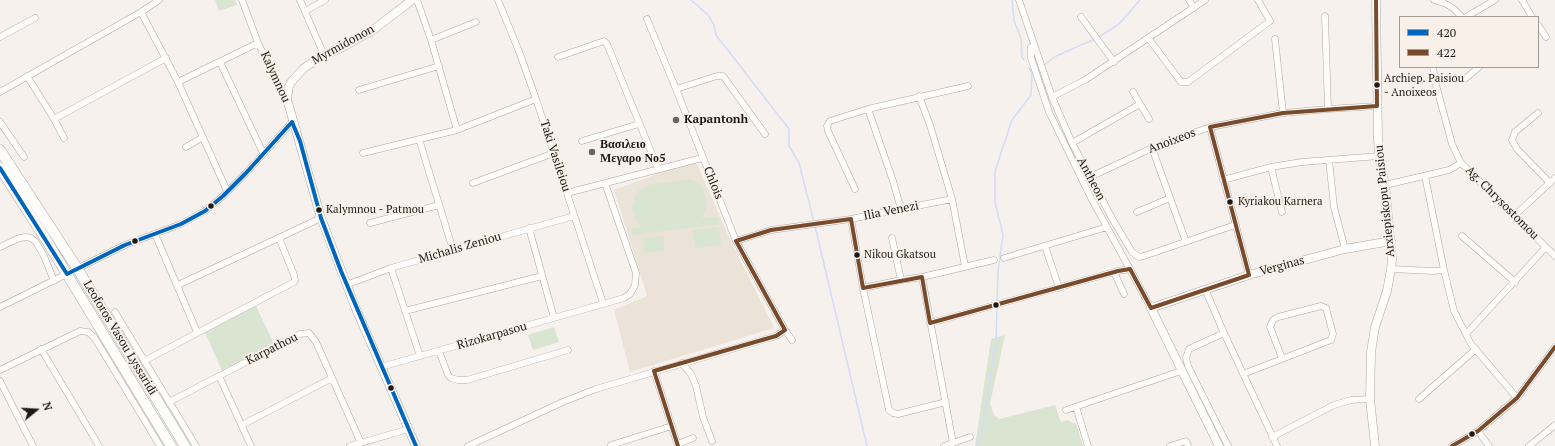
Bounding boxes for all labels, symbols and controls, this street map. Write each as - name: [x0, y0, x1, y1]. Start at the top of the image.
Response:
- legend: [1399, 16, 1539, 68]
- street label: Myrmidonon: [309, 22, 377, 68]
- text: 420: [1437, 25, 1456, 40]
- text: 422: [1437, 45, 1456, 60]
- street label: Kalymnou: [257, 49, 293, 105]
- place label: Archiep. Paisiou - Anoixeos: [1384, 72, 1464, 98]
- marker: Archiep. Paisiou - Anoixeos: [1372, 80, 1382, 90]
- place label: Kapantonh: [684, 113, 748, 127]
- marker: Kapantonh: [671, 115, 681, 125]
- street label: Taki Vasileiou: [537, 118, 573, 194]
- street label: Anoixeos: [1146, 125, 1198, 157]
- place label: Βασιλειο Μεγαρο Νο5: [600, 138, 666, 166]
- street label: Arxiepiskopu Paisiou: [1372, 144, 1398, 258]
- marker: Βασιλειο Μεγαρο Νο5: [587, 147, 597, 157]
- street label: Antheon: [1074, 155, 1108, 203]
- street label: Ag. Chrysostomou: [1462, 163, 1542, 243]
- street label: Chlois: [700, 165, 726, 201]
- place label: Kyriakou Karnera: [1238, 195, 1322, 209]
- marker: Kyriakou Karnera: [1225, 197, 1235, 207]
- street label: Ilia Venezi: [862, 199, 920, 223]
- unlabelled marker: [206, 201, 216, 211]
- place label: Kalymnou - Patmou: [326, 203, 424, 217]
- marker: Kalymnou - Patmou: [314, 205, 324, 215]
- street label: Michalis Zeniou: [417, 229, 503, 267]
- unlabelled marker: [130, 236, 140, 246]
- place label: Nikou Gkatsou: [864, 248, 936, 262]
- marker: Nikou Gkatsou: [852, 250, 862, 260]
- street label: Verginas: [1258, 253, 1306, 279]
- street label: Leoforos Vasou Lyssaridi: [80, 278, 160, 398]
- unlabelled marker: [991, 300, 1001, 310]
- street label: Rizokarpasou: [455, 319, 529, 353]
- street label: Karpathou: [244, 330, 300, 368]
- unlabelled marker: [386, 383, 396, 393]
- north arrow: [16, 390, 56, 430]
- text: N: [39, 400, 55, 412]
- unlabelled marker: [1467, 429, 1477, 439]

